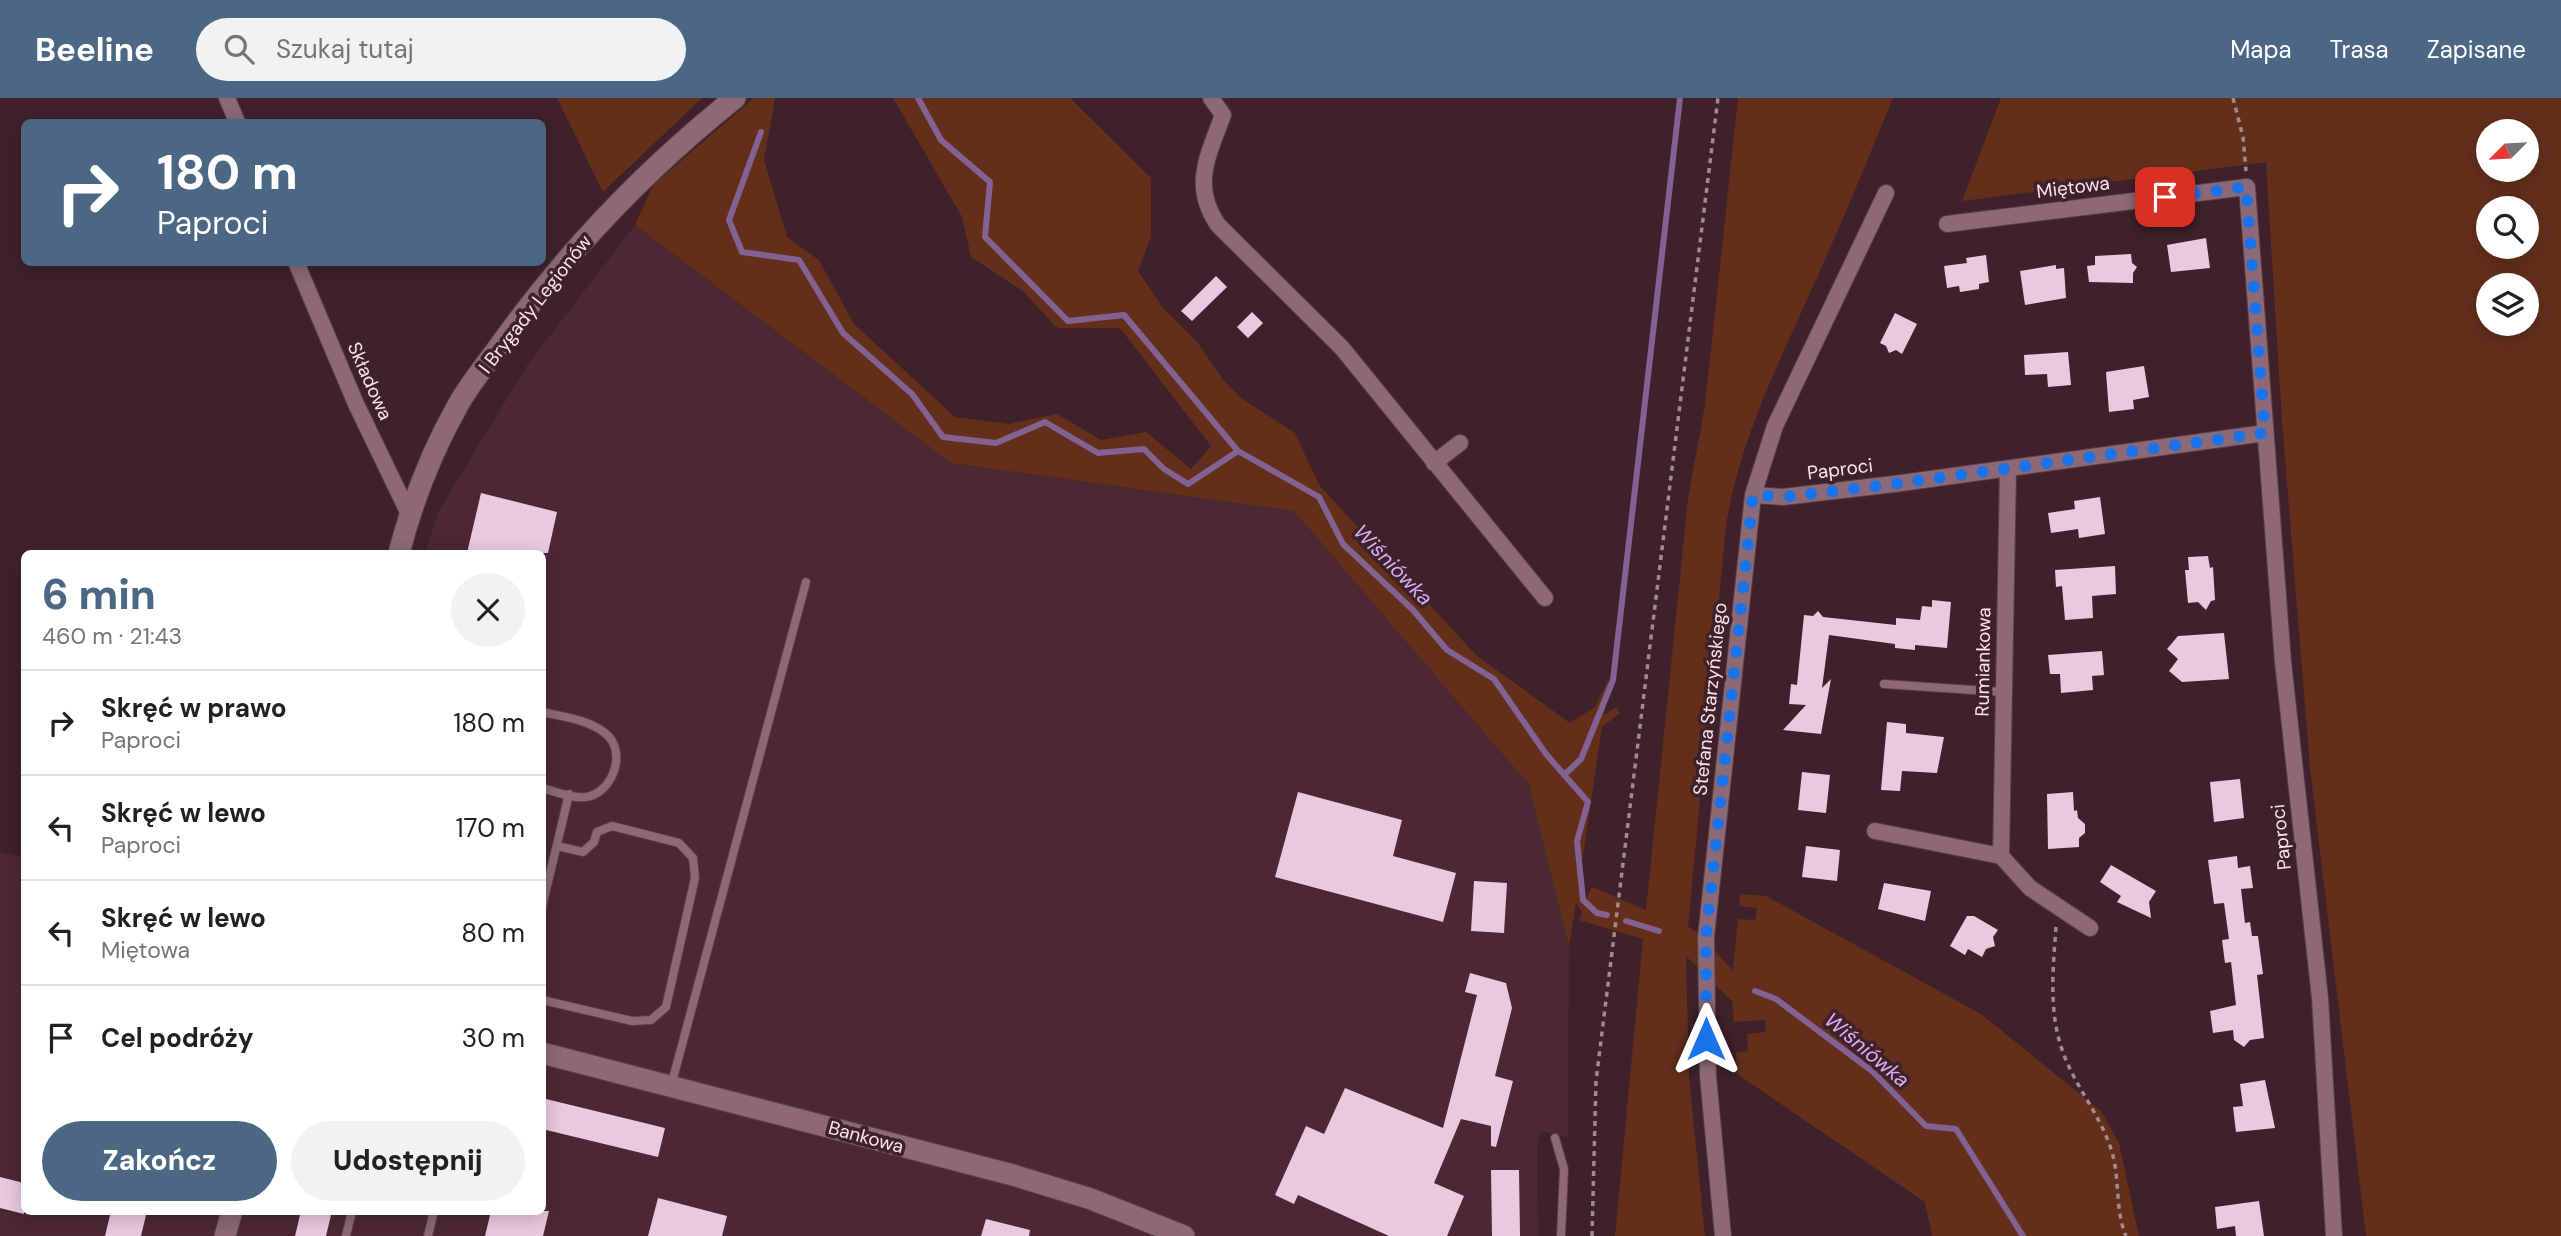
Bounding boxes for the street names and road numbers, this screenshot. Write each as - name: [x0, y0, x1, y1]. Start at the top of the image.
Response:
- street label: Miętowa: [2035, 170, 2111, 204]
- street label: I Brygady Legionów: [473, 229, 597, 378]
- street label: Składowa: [342, 338, 398, 424]
- street label: Paproci: [1806, 453, 1874, 485]
- street label: Stefana Starzyńskiego: [1687, 601, 1733, 797]
- street label: Rumiankowa: [1970, 607, 1996, 717]
- street label: Paproci: [2265, 803, 2297, 871]
- street label: Bankowa: [826, 1115, 906, 1159]

